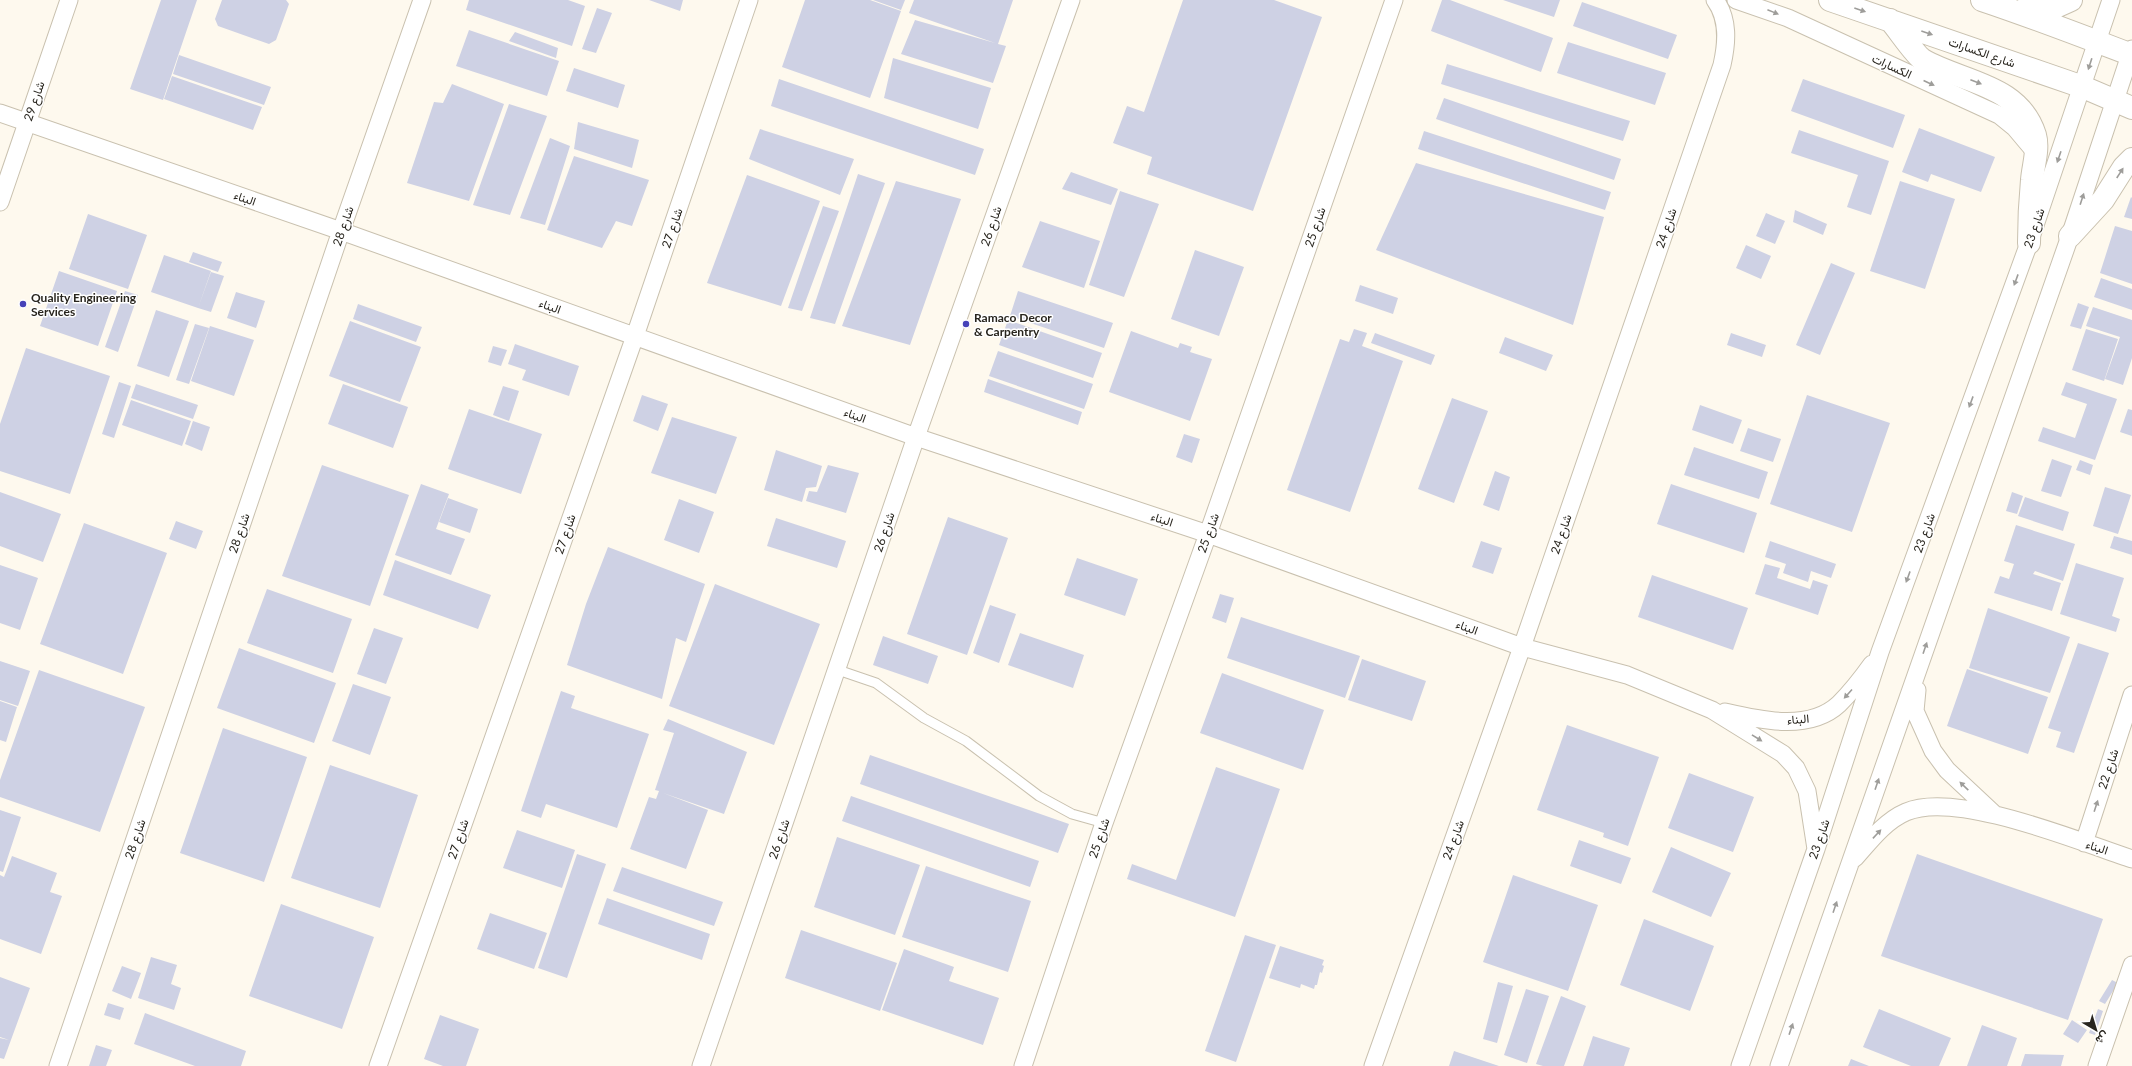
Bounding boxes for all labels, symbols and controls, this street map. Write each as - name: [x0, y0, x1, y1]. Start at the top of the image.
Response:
- one-way arrow: [1855, 7, 1867, 13]
- one-way arrow: [1767, 9, 1778, 15]
- one-way arrow: [1922, 30, 1934, 36]
- street label: شارع الكسارات: [1946, 34, 2017, 72]
- street label: الكسارات: [1869, 50, 1914, 83]
- one-way arrow: [2087, 58, 2093, 70]
- street label: شارع 29: [20, 79, 50, 124]
- one-way arrow: [1971, 79, 1982, 85]
- one-way arrow: [1924, 80, 1935, 86]
- one-way arrow: [2055, 151, 2061, 163]
- one-way arrow: [2117, 167, 2124, 179]
- street label: البناء: [232, 187, 258, 209]
- one-way arrow: [2079, 192, 2085, 204]
- street label: شارع 28: [329, 204, 359, 249]
- street label: شارع 26: [977, 204, 1007, 249]
- street label: شارع 25: [1301, 205, 1331, 250]
- street label: شارع 27: [658, 206, 688, 251]
- street label: شارع 24: [1652, 206, 1682, 251]
- street label: شارع 23: [2020, 206, 2050, 251]
- one-way arrow: [2012, 274, 2018, 286]
- place label: Quality Engineering Services: [31, 290, 137, 319]
- street label: البناء: [537, 295, 563, 317]
- marker: Quality Engineering Services: [18, 299, 28, 309]
- place label: Ramaco Decor & Carpentry: [974, 310, 1052, 339]
- marker: Ramaco Decor & Carpentry: [961, 319, 971, 329]
- one-way arrow: [1968, 396, 1974, 408]
- street label: البناء: [842, 404, 868, 426]
- street label: البناء: [1149, 508, 1175, 530]
- street label: شارع 26: [870, 510, 900, 555]
- street label: شارع 28: [225, 511, 255, 556]
- street label: شارع 25: [1194, 511, 1224, 556]
- street label: شارع 23: [1910, 511, 1940, 556]
- street label: شارع 27: [551, 512, 581, 557]
- street label: شارع 24: [1547, 512, 1577, 557]
- one-way arrow: [1905, 571, 1911, 583]
- street label: البناء: [1454, 616, 1480, 638]
- one-way arrow: [1923, 642, 1929, 654]
- one-way arrow: [1843, 689, 1852, 699]
- street label: البناء: [1786, 711, 1810, 727]
- one-way arrow: [1751, 734, 1763, 741]
- street label: شارع 22: [2095, 747, 2123, 791]
- one-way arrow: [1874, 777, 1880, 789]
- one-way arrow: [1959, 781, 1969, 791]
- one-way arrow: [2093, 799, 2099, 811]
- street label: شارع 25: [1085, 816, 1115, 861]
- street label: شارع 28: [121, 817, 151, 862]
- street label: شارع 27: [444, 817, 474, 862]
- street label: شارع 26: [765, 817, 795, 862]
- street label: شارع 23: [1805, 817, 1835, 862]
- street label: شارع 24: [1439, 818, 1469, 863]
- one-way arrow: [1872, 829, 1882, 839]
- street label: البناء: [2084, 836, 2110, 858]
- one-way arrow: [1832, 900, 1838, 912]
- north arrow: [2076, 1010, 2116, 1050]
- one-way arrow: [1789, 1023, 1795, 1035]
- text: ش: [2093, 1028, 2112, 1047]

